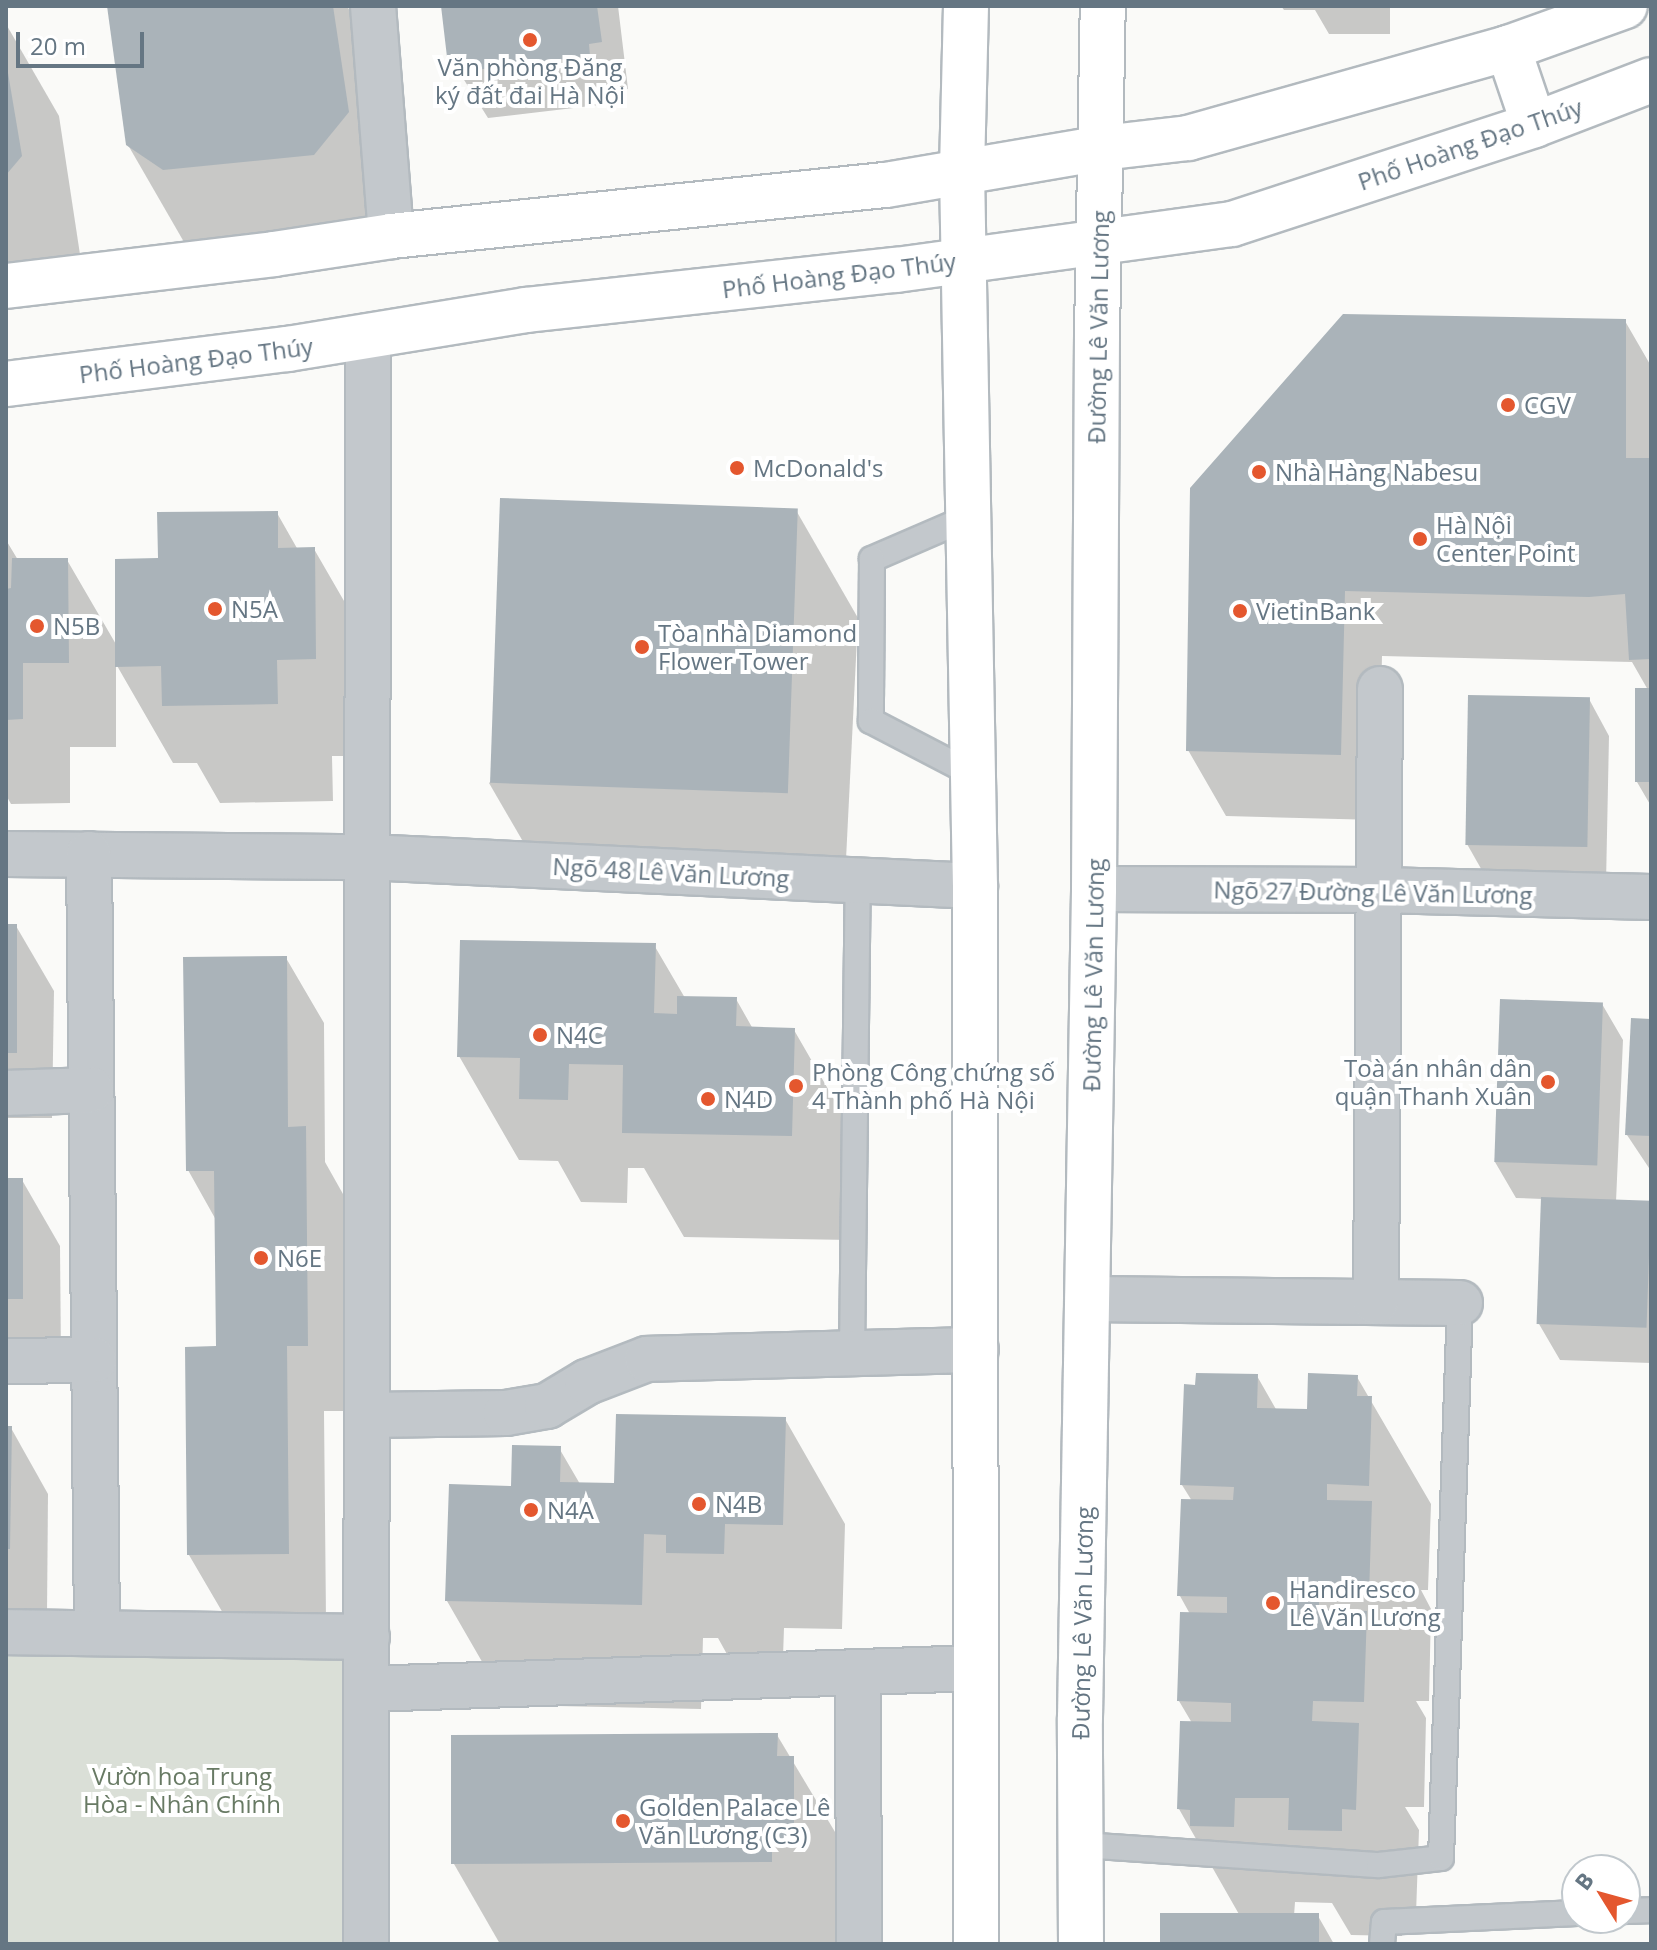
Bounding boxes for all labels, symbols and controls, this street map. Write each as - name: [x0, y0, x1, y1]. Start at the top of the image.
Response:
- scale bar: [20, 16, 148, 66]
- text: 20 m: [30, 29, 86, 62]
- marker: Văn phòng Đăng ký đất đai Hà Nội: [521, 31, 539, 49]
- place label: Văn phòng Đăng ký đất đai Hà Nội: [435, 53, 625, 109]
- street label: Phố Hoàng Đạo Thúy: [1354, 92, 1586, 196]
- street label: Đường Lê Văn Lương: [1082, 210, 1114, 444]
- street label: Phố Hoàng Đạo Thúy: [720, 246, 958, 304]
- street label: Phố Hoàng Đạo Thúy: [77, 331, 315, 389]
- place label: CGV: [1524, 391, 1571, 419]
- marker: CGV: [1499, 396, 1517, 414]
- place label: McDonald's: [753, 454, 883, 482]
- place label: Nhà Hàng Nabesu: [1275, 458, 1478, 486]
- marker: McDonald's: [728, 459, 746, 477]
- marker: Nhà Hàng Nabesu: [1250, 463, 1268, 481]
- place label: Hà Nội Center Point: [1436, 511, 1576, 567]
- marker: Hà Nội Center Point: [1411, 530, 1429, 548]
- place label: N5A: [231, 595, 278, 623]
- place label: VietinBank: [1256, 597, 1375, 625]
- marker: N5A: [206, 600, 224, 618]
- marker: VietinBank: [1231, 602, 1249, 620]
- place label: N5B: [53, 612, 100, 640]
- marker: N5B: [28, 617, 46, 635]
- place label: Tòa nhà Diamond Flower Tower: [658, 619, 857, 675]
- marker: Tòa nhà Diamond Flower Tower: [633, 638, 651, 656]
- street label: Ngõ 48 Lê Văn Lương: [552, 851, 790, 893]
- street label: Đường Lê Văn Lương: [1077, 858, 1109, 1092]
- street label: Ngõ 27 Đường Lê Văn Lương: [1213, 875, 1533, 909]
- place label: N4C: [556, 1021, 603, 1049]
- marker: N4C: [531, 1026, 549, 1044]
- place label: Toà án nhân dân quận Thanh Xuân: [1335, 1054, 1532, 1110]
- place label: Phòng Công chứng số 4 Thành phố Hà Nội: [812, 1058, 1055, 1114]
- marker: Toà án nhân dân quận Thanh Xuân: [1539, 1073, 1557, 1091]
- marker: Phòng Công chứng số 4 Thành phố Hà Nội: [787, 1077, 805, 1095]
- place label: N4D: [724, 1085, 773, 1113]
- marker: N4D: [699, 1090, 717, 1108]
- place label: N6E: [277, 1244, 322, 1272]
- marker: N6E: [252, 1249, 270, 1267]
- place label: N4B: [715, 1490, 762, 1518]
- marker: N4B: [690, 1495, 708, 1513]
- place label: N4A: [547, 1496, 594, 1524]
- marker: N4A: [522, 1501, 540, 1519]
- street label: Đường Lê Văn Lương: [1066, 1506, 1098, 1740]
- place label: Handiresco Lê Văn Lương: [1289, 1575, 1441, 1631]
- marker: Handiresco Lê Văn Lương: [1264, 1594, 1282, 1612]
- park label: Vườn hoa Trung Hòa - Nhân Chính: [83, 1762, 281, 1818]
- place label: Golden Palace Lê Văn Lương (C3): [639, 1793, 830, 1849]
- marker: Golden Palace Lê Văn Lương (C3): [614, 1812, 632, 1830]
- north arrow: [1561, 1854, 1641, 1934]
- text: B: [1567, 1866, 1600, 1896]

